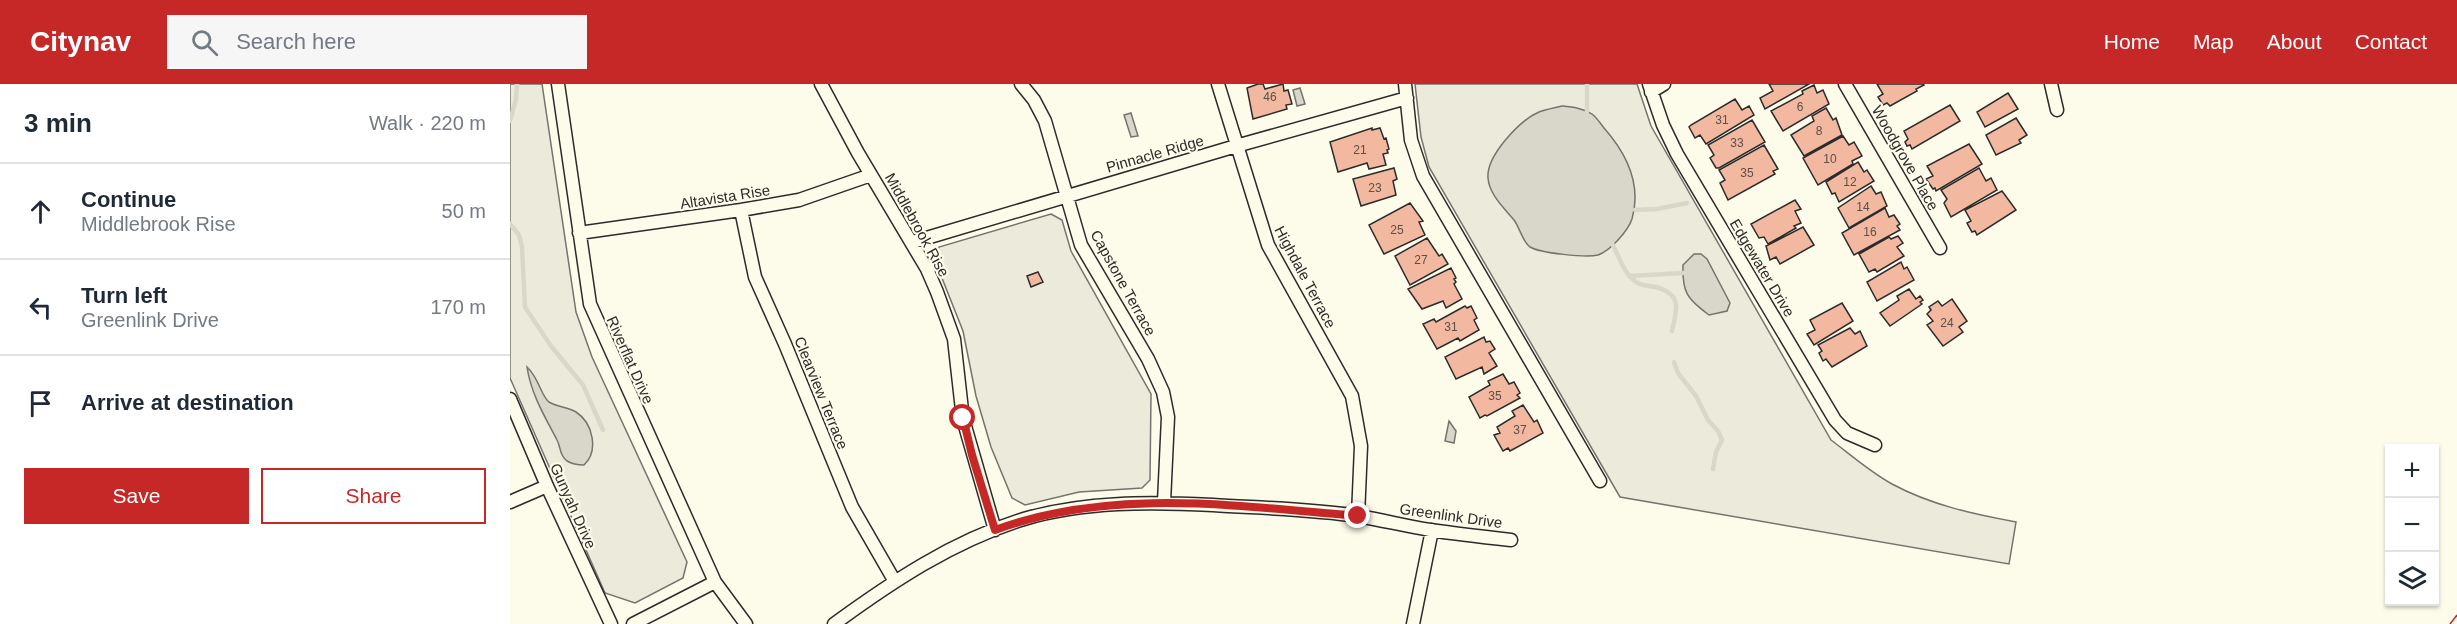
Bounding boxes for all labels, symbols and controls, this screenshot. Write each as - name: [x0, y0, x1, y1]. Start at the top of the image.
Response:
- search box: [167, 15, 587, 69]
- text: Citynav: [30, 26, 131, 57]
- icon: search: [188, 26, 221, 59]
- text: Search here: [236, 29, 356, 54]
- text: Home: [2104, 30, 2160, 53]
- text: Map: [2193, 30, 2234, 53]
- text: About: [2267, 30, 2322, 53]
- text: Contact: [2355, 30, 2427, 53]
- house number: 46: [1263, 90, 1277, 104]
- house number: 6: [1797, 100, 1804, 114]
- street label: Woodgrove Place: [1869, 102, 1942, 213]
- text: 3 min: [24, 108, 92, 138]
- text: Walk · 220 m: [369, 112, 486, 134]
- house number: 31: [1715, 113, 1729, 127]
- house number: 8: [1816, 124, 1823, 138]
- street label: Pinnacle Ridge: [1104, 131, 1206, 176]
- house number: 33: [1730, 136, 1744, 150]
- house number: 21: [1353, 143, 1367, 157]
- house number: 10: [1823, 152, 1837, 166]
- house number: 35: [1740, 166, 1754, 180]
- street label: Middlebrook Rise: [882, 170, 953, 280]
- house number: 12: [1843, 175, 1857, 189]
- street label: Altavista Rise: [679, 181, 771, 212]
- house number: 23: [1368, 181, 1382, 195]
- text: Continue: [81, 187, 176, 212]
- icon: ahead: [24, 195, 57, 228]
- text: 50 m: [442, 200, 486, 222]
- house number: 14: [1856, 200, 1870, 214]
- text: Middlebrook Rise: [81, 213, 236, 235]
- street label: Edgewater Drive: [1727, 216, 1798, 320]
- street label: Highdale Terrace: [1271, 223, 1340, 331]
- house number: 25: [1390, 223, 1404, 237]
- house number: 16: [1863, 225, 1877, 239]
- street label: Capstone Terrace: [1087, 227, 1160, 339]
- house number: 27: [1414, 253, 1428, 267]
- text: Turn left: [81, 283, 167, 308]
- icon: left: [24, 291, 57, 324]
- text: 170 m: [430, 296, 486, 318]
- text: Greenlink Drive: [81, 309, 219, 331]
- street label: Riverflat Drive: [604, 313, 657, 406]
- house number: 24: [1940, 316, 1954, 330]
- house number: 31: [1444, 320, 1458, 334]
- street label: Clearview Terrace: [791, 334, 852, 452]
- icon: arrive: [24, 387, 57, 420]
- house number: 35: [1488, 389, 1502, 403]
- text: Arrive at destination: [81, 390, 294, 415]
- route start: [949, 404, 975, 430]
- house number: 37: [1513, 423, 1527, 437]
- map controls: [2385, 444, 2439, 606]
- button: +: [2385, 444, 2439, 498]
- street label: Gunyah Drive: [547, 460, 600, 551]
- button: Save: [24, 468, 249, 524]
- button: Share: [261, 468, 486, 524]
- button: −: [2385, 498, 2439, 552]
- street label: Greenlink Drive: [1399, 500, 1503, 531]
- route end: [1344, 502, 1370, 528]
- button: layers: [2385, 552, 2439, 606]

